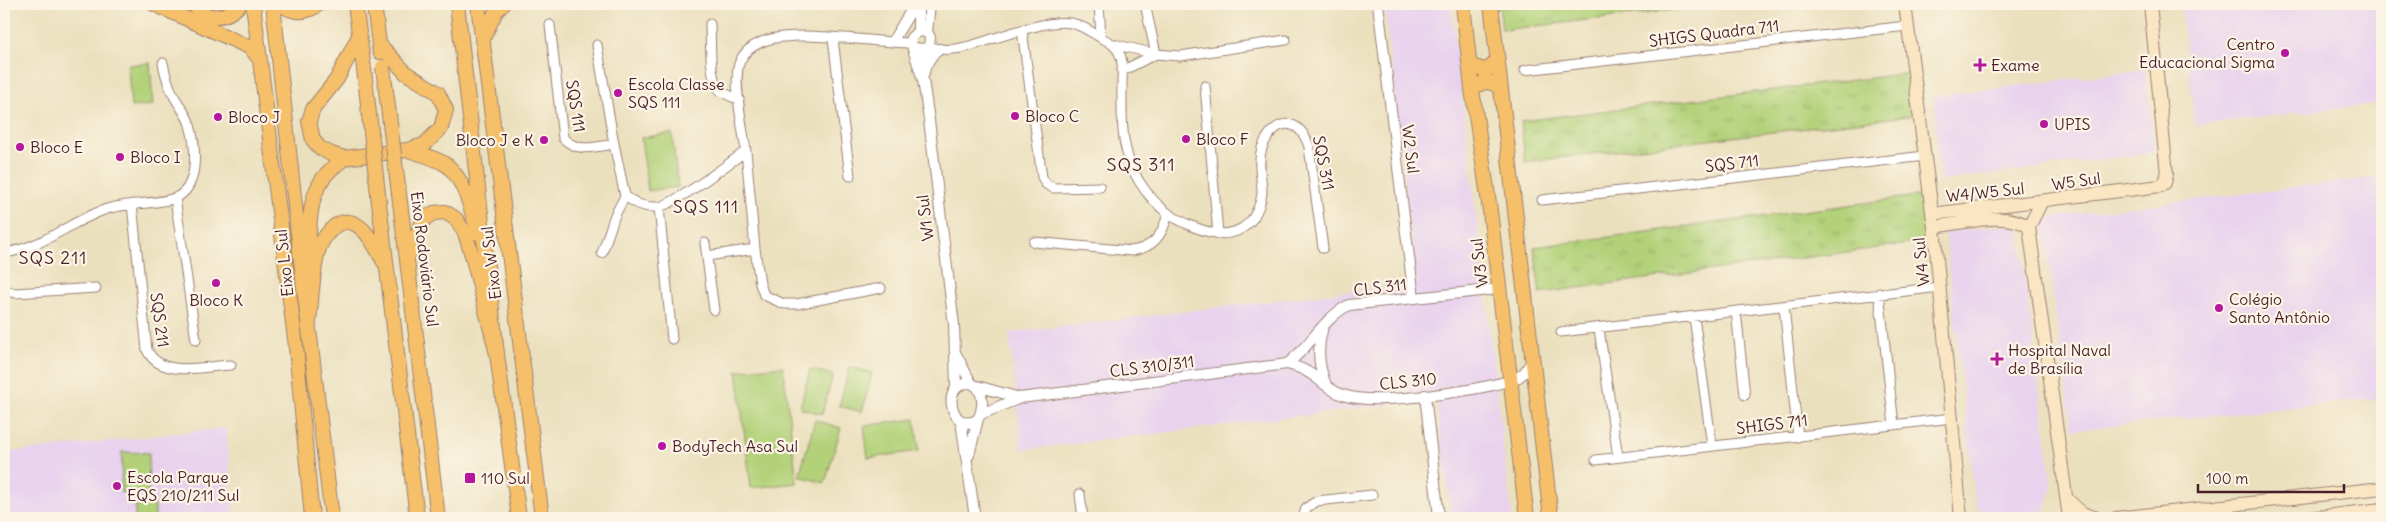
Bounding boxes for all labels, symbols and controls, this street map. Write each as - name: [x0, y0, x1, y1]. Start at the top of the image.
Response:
- street label: SHIGS Quadra 711: [1648, 15, 1780, 51]
- place label: Centro Educacional Sigma: [2139, 34, 2275, 72]
- marker: Centro Educacional Sigma: [2279, 47, 2291, 59]
- place label: Exame: [1991, 55, 2040, 75]
- marker: Exame: [1973, 58, 1987, 72]
- place label: Escola Classe SQS 111: [628, 74, 725, 112]
- street label: SQS 111: [562, 78, 590, 134]
- marker: Escola Classe SQS 111: [612, 87, 624, 99]
- place label: Bloco C: [1025, 106, 1079, 126]
- place label: Bloco J: [228, 107, 280, 127]
- marker: Bloco C: [1009, 110, 1021, 122]
- marker: Bloco J: [212, 111, 224, 123]
- place label: UPIS: [2054, 114, 2090, 134]
- marker: UPIS: [2038, 118, 2050, 130]
- street label: W2 Sul: [1398, 123, 1424, 175]
- place label: Bloco F: [1196, 129, 1249, 149]
- place label: Bloco J e K: [456, 130, 534, 150]
- marker: Bloco F: [1180, 133, 1192, 145]
- marker: Bloco J e K: [538, 134, 550, 146]
- street label: SQS 311: [1309, 134, 1339, 192]
- place label: Bloco E: [30, 137, 83, 157]
- marker: Bloco E: [14, 141, 26, 153]
- place label: Bloco I: [130, 147, 181, 167]
- street label: SQS 711: [1704, 150, 1760, 176]
- marker: Bloco I: [114, 151, 126, 163]
- district label: SQS 311: [1106, 153, 1176, 176]
- street label: W5 Sul: [2050, 168, 2102, 194]
- street label: W4/W5 Sul: [1945, 178, 2025, 206]
- street label: Eixo Rodoviário Sul: [407, 190, 443, 328]
- street label: W1 Sul: [912, 194, 938, 242]
- district label: SQS 111: [673, 195, 739, 218]
- street label: Eixo W Sul: [477, 225, 505, 301]
- street label: Eixo L Sul: [271, 228, 297, 298]
- street label: W4 Sul: [1908, 236, 1934, 288]
- street label: W3 Sul: [1466, 237, 1492, 289]
- district label: SQS 211: [18, 246, 88, 269]
- street label: CLS 311: [1352, 274, 1408, 300]
- marker: Bloco K: [210, 277, 222, 289]
- place label: Colégio Santo Antônio: [2229, 289, 2330, 327]
- place label: Bloco K: [189, 290, 243, 310]
- street label: SQS 211: [146, 291, 174, 349]
- marker: Colégio Santo Antônio: [2213, 302, 2225, 314]
- place label: Hospital Naval de Brasília: [2008, 340, 2111, 378]
- street label: CLS 310/311: [1109, 351, 1195, 381]
- marker: Hospital Naval de Brasília: [1990, 352, 2004, 366]
- street label: CLS 310: [1378, 368, 1438, 394]
- street label: SHIGS 711: [1735, 410, 1809, 438]
- place label: BodyTech Asa Sul: [672, 436, 798, 456]
- marker: BodyTech Asa Sul: [656, 440, 668, 452]
- scale bar: [2198, 462, 2345, 494]
- place label: Escola Parque EQS 210/211 Sul: [127, 467, 239, 505]
- place label: 110 Sul: [481, 468, 530, 488]
- text: 100 m: [2206, 469, 2248, 488]
- marker: 110 Sul: [463, 471, 477, 485]
- marker: Escola Parque EQS 210/211 Sul: [111, 480, 123, 492]

